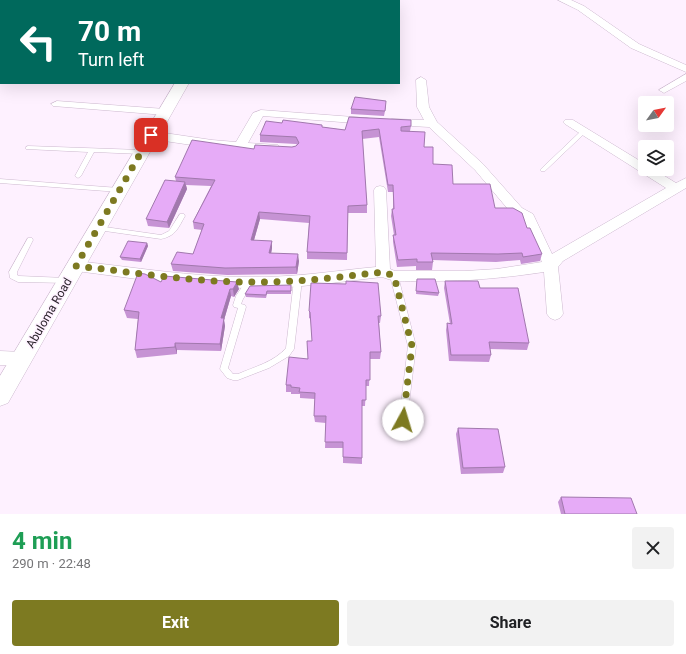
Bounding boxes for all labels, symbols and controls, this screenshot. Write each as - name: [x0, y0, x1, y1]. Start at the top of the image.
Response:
- text: 70 m: [78, 15, 141, 48]
- icon: left: [12, 16, 64, 68]
- text: Turn left: [78, 49, 144, 70]
- north arrow: [638, 96, 674, 132]
- map controls: [638, 96, 674, 176]
- pin: [134, 118, 168, 152]
- icon: arrive: [140, 124, 162, 146]
- button: layers: [638, 140, 674, 176]
- street label: Abuloma Road: [23, 276, 75, 350]
- position arrow: [382, 399, 424, 441]
- text: 4 min: [12, 527, 72, 555]
- button: close: [632, 527, 674, 569]
- text: 290 m · 22:48: [12, 556, 91, 571]
- button: Exit: [12, 600, 339, 646]
- button: Share: [347, 600, 674, 646]

